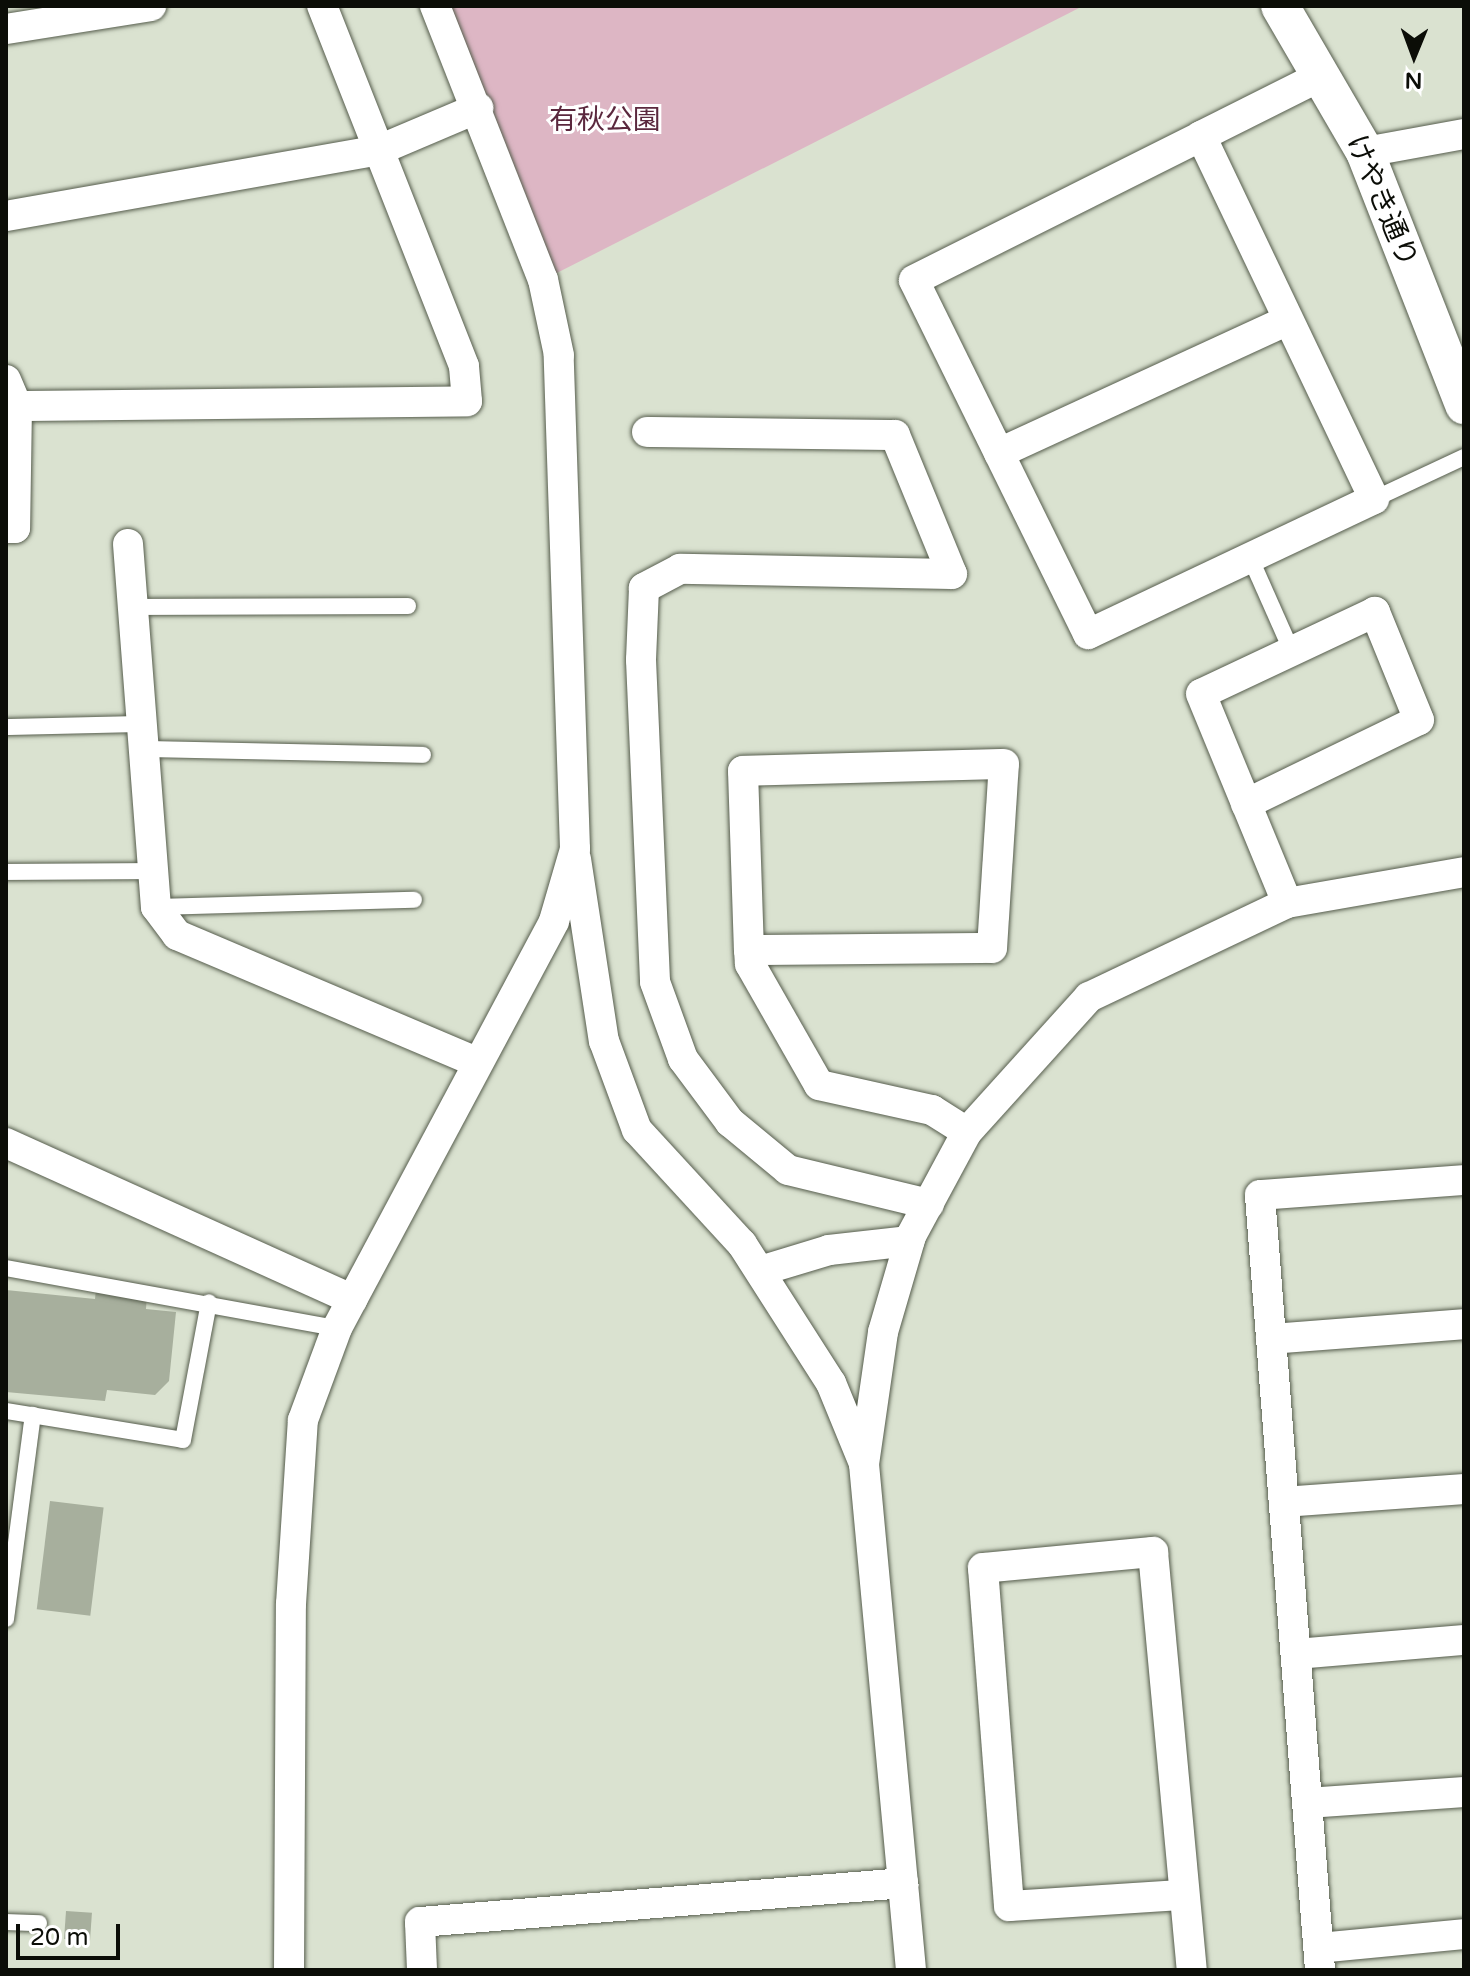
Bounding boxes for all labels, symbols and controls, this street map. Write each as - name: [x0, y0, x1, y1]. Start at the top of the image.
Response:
- north arrow: [1374, 16, 1454, 96]
- text: N: [1405, 67, 1423, 93]
- park label: 有秋公園: [549, 103, 661, 137]
- street label: けやき通り: [1339, 130, 1425, 272]
- scale bar: [20, 1908, 124, 1958]
- text: 20 m: [30, 1923, 88, 1952]

